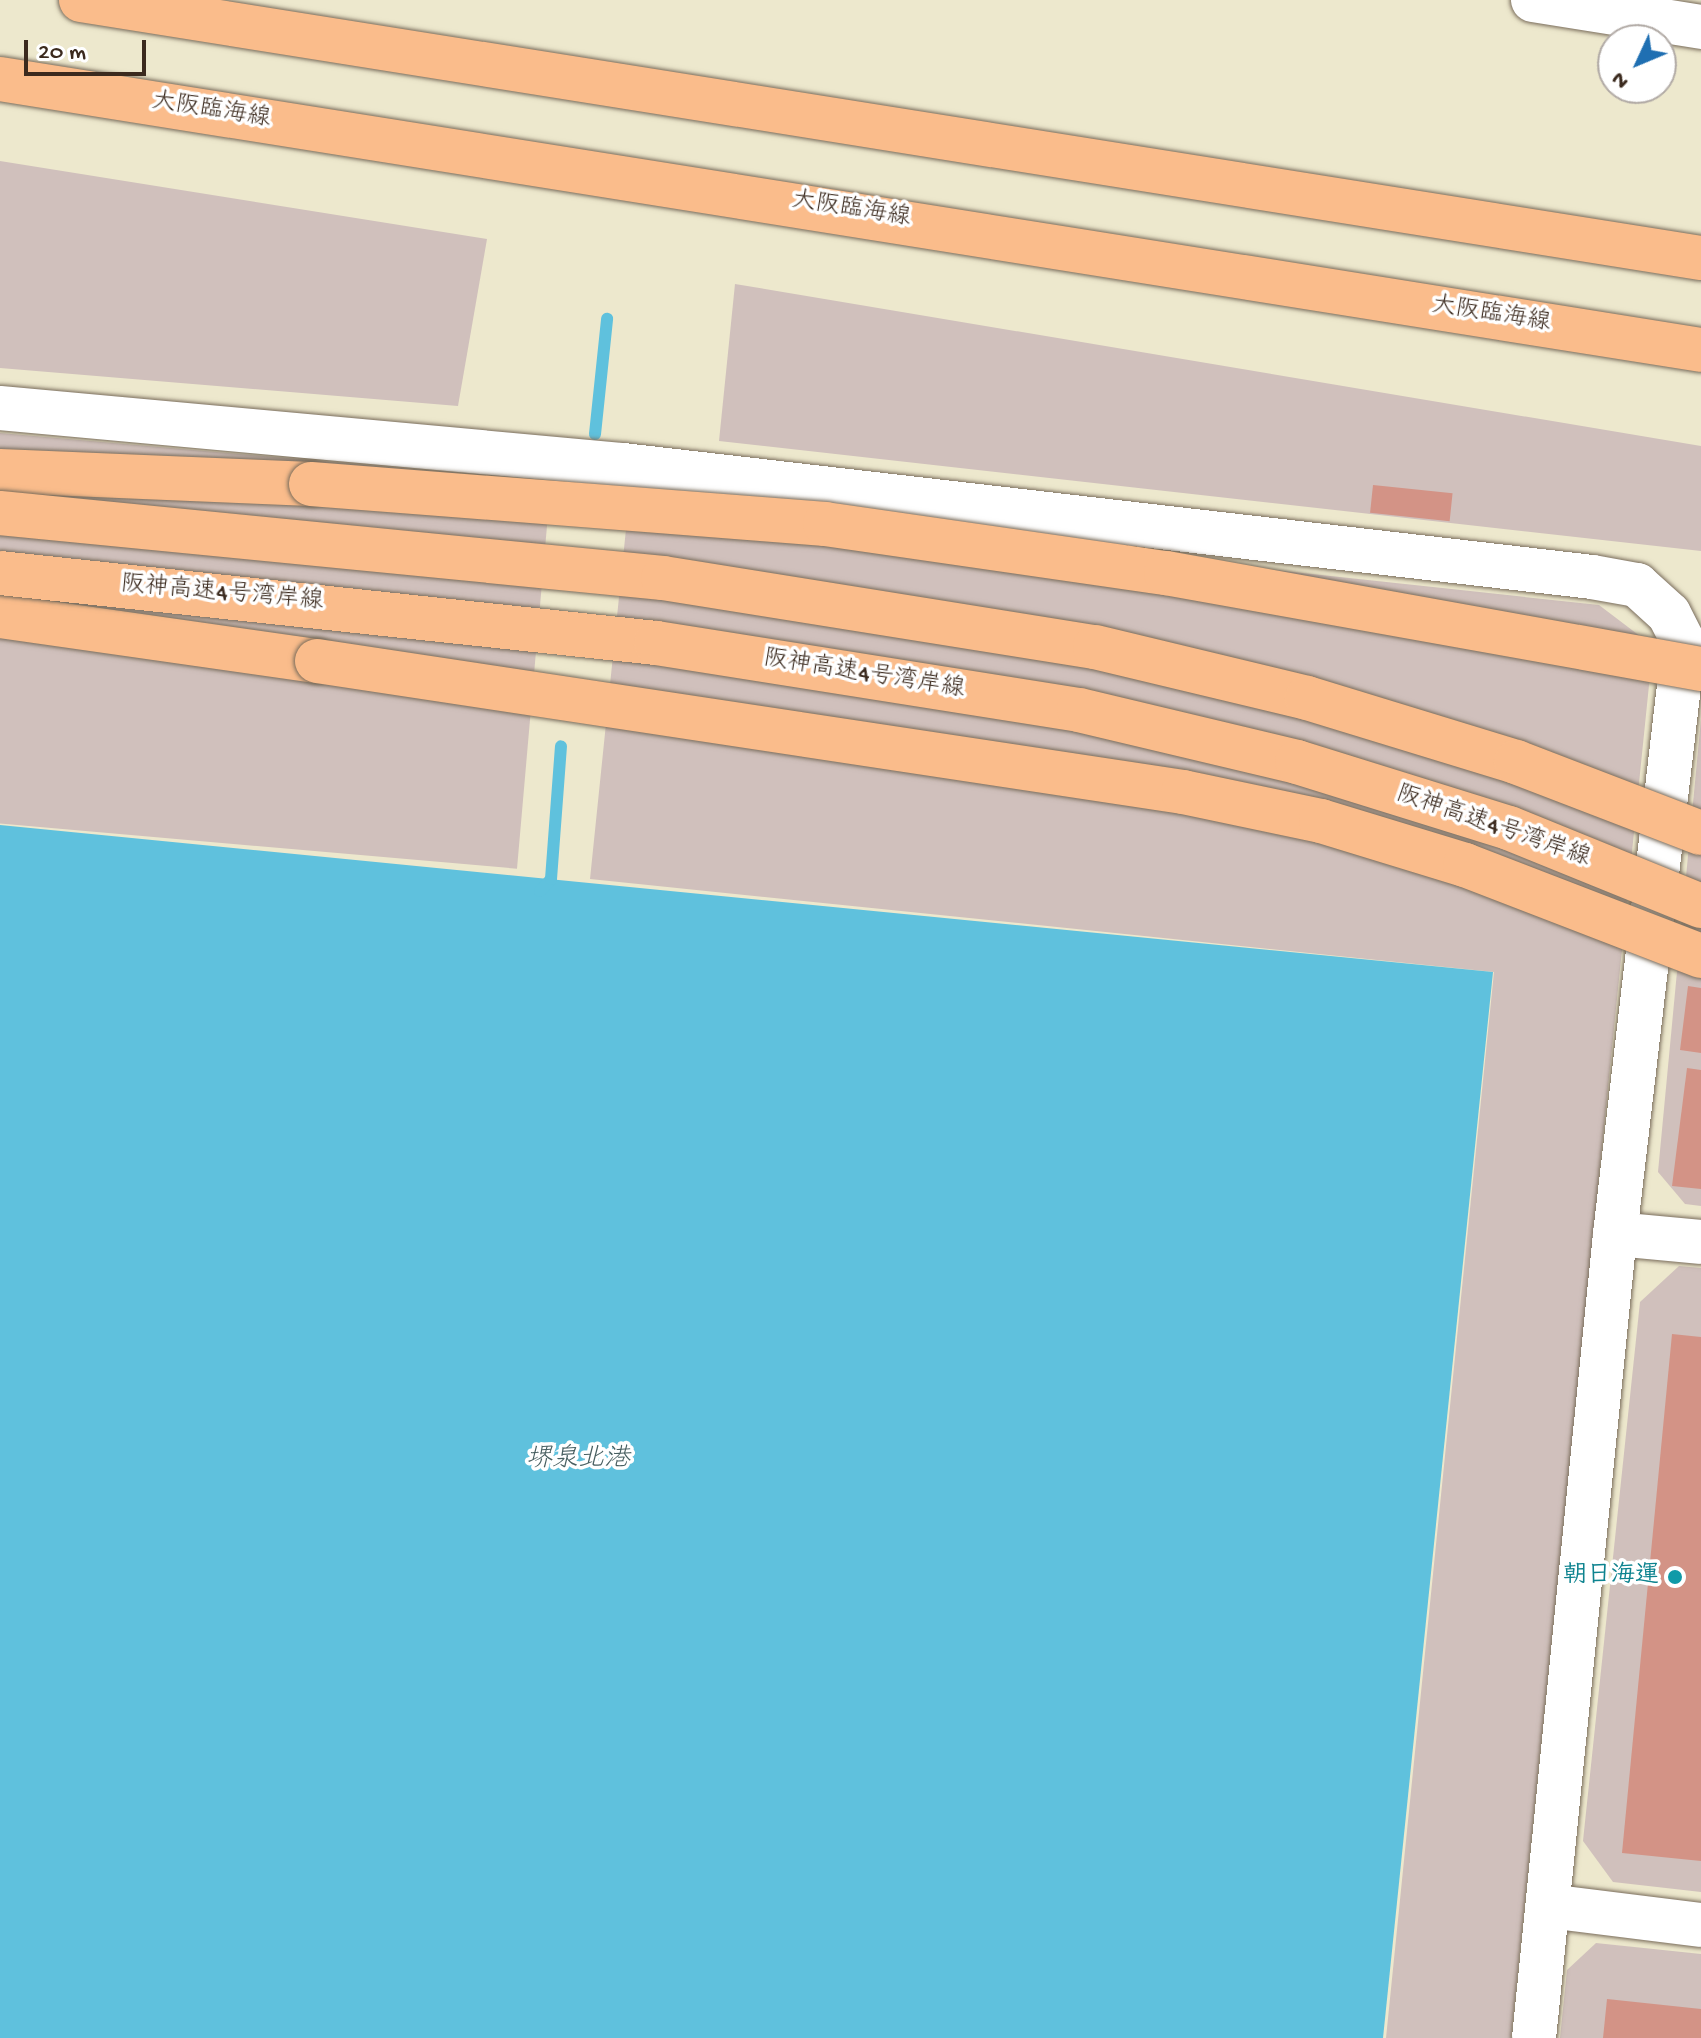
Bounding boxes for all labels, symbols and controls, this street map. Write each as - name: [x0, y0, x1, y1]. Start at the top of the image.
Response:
- scale bar: [28, 24, 150, 74]
- north arrow: [1597, 24, 1677, 104]
- text: 20 m: [38, 39, 86, 68]
- text: N: [1607, 65, 1636, 93]
- street label: 大阪臨海線: [149, 87, 273, 135]
- street label: 大阪臨海線: [789, 186, 913, 234]
- street label: 大阪臨海線: [1429, 291, 1553, 339]
- street label: 阪神高速4号湾岸線: [119, 571, 325, 617]
- street label: 阪神高速4号湾岸線: [761, 645, 967, 705]
- street label: 阪神高速4号湾岸線: [1392, 780, 1594, 874]
- water label: 堺泉北港: [526, 1445, 630, 1477]
- place label: 朝日海運: [1563, 1563, 1659, 1591]
- marker: 朝日海運: [1666, 1568, 1684, 1586]

